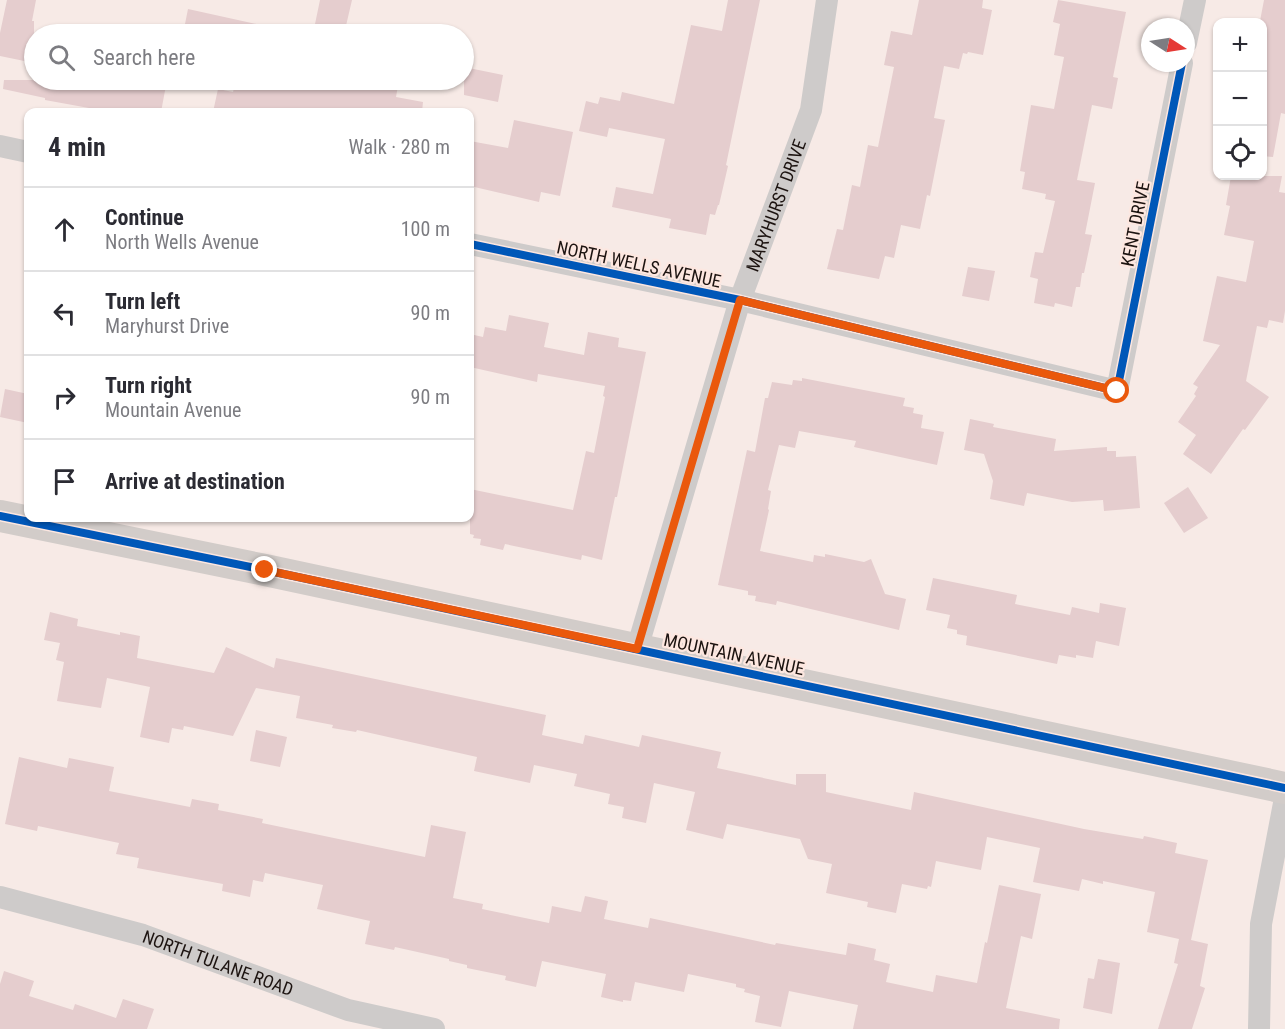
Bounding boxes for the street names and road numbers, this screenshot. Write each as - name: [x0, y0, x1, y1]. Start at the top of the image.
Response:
- street label: MARYHURST DRIVE: [741, 136, 810, 274]
- street label: KENT DRIVE: [1116, 180, 1154, 268]
- street label: NORTH WELLS AVENUE: [555, 236, 723, 292]
- street label: MOUNTAIN AVENUE: [662, 629, 806, 679]
- street label: NORTH TULANE ROAD: [140, 925, 296, 1000]

